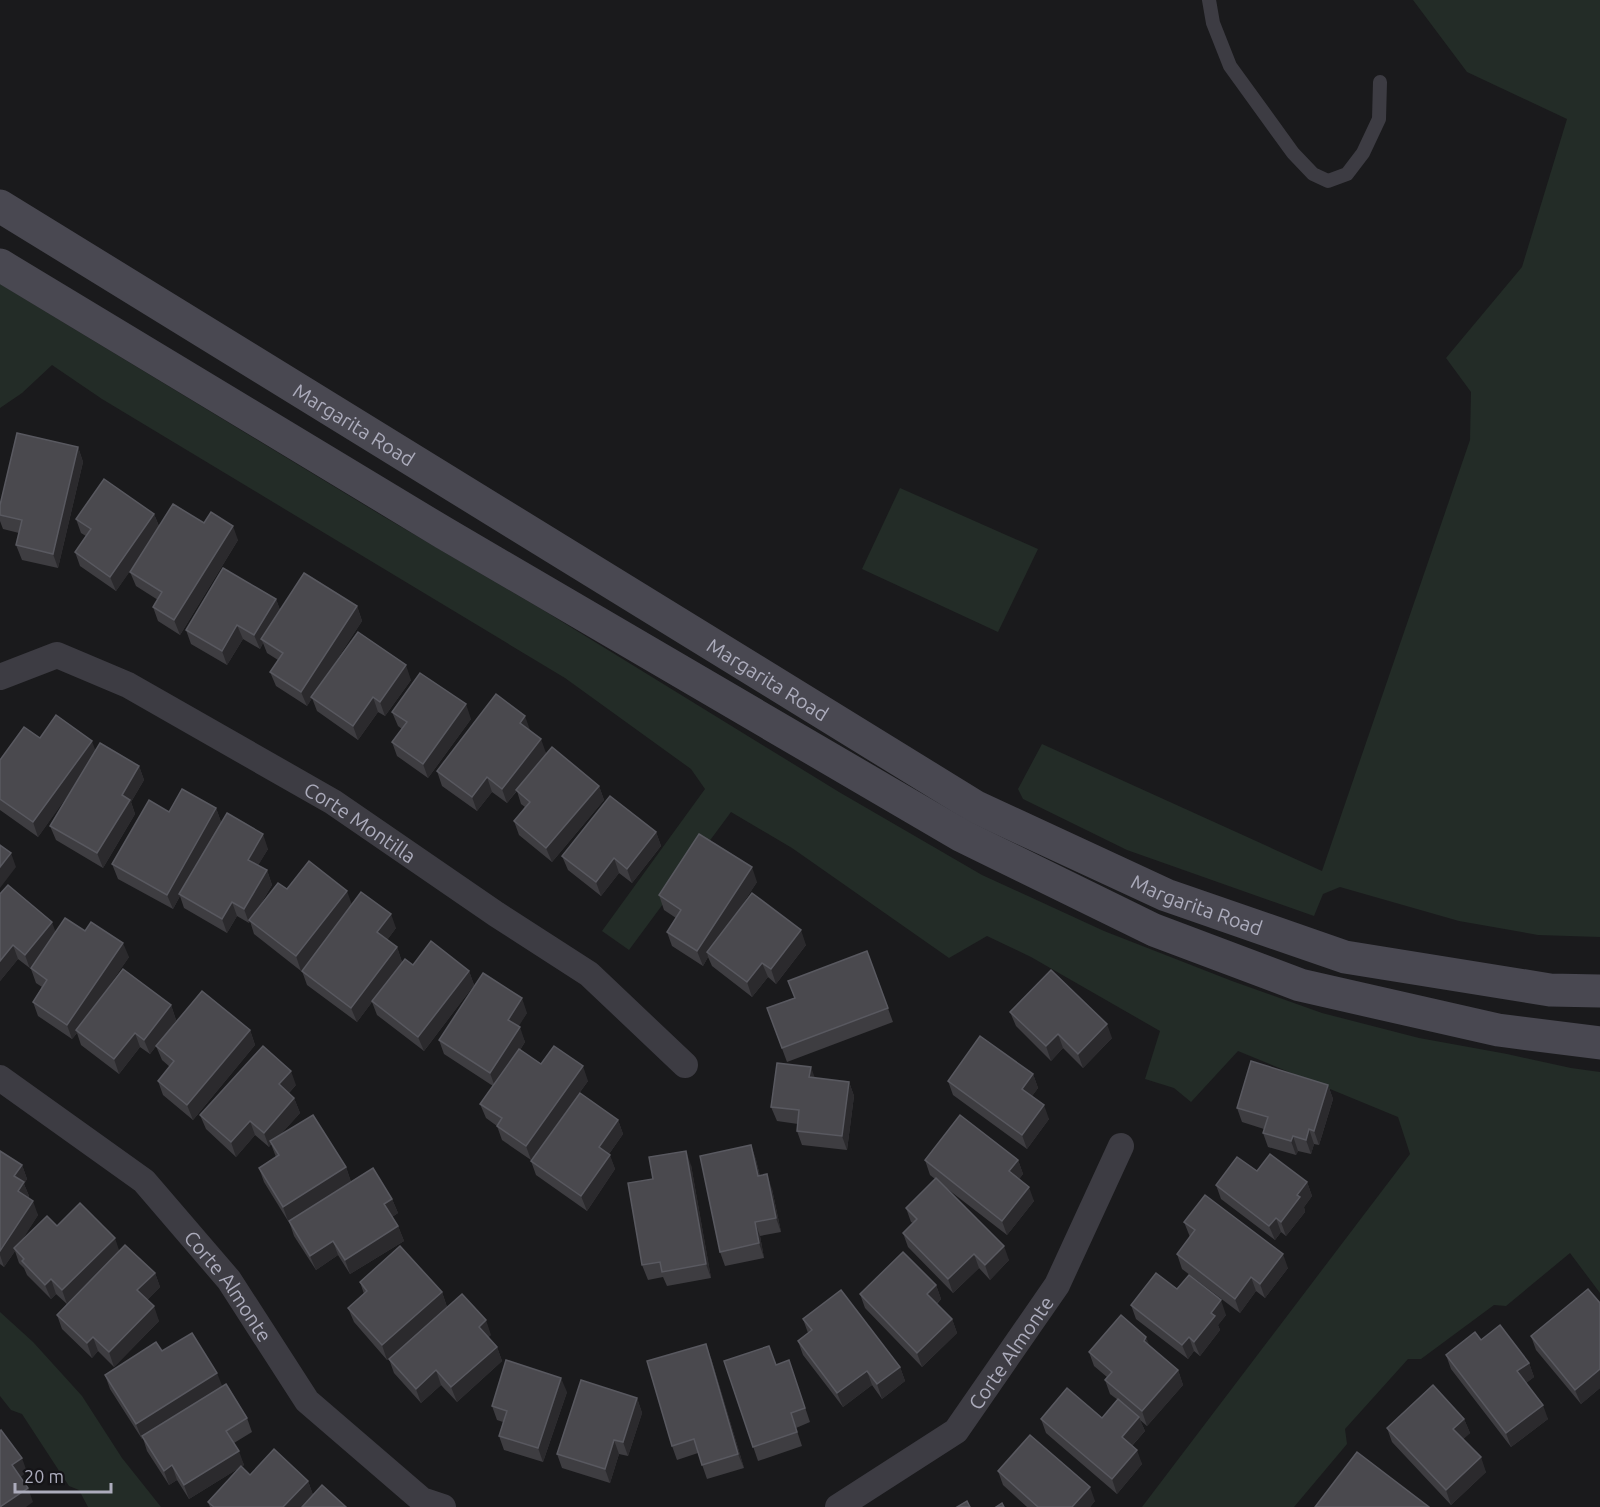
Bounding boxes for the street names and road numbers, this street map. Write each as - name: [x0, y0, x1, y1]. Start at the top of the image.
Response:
- street label: Margarita Road: [289, 378, 419, 470]
- street label: Margarita Road: [703, 633, 833, 725]
- street label: Corte Montilla: [301, 777, 421, 867]
- street label: Margarita Road: [1128, 869, 1266, 939]
- street label: Corte Almonte: [180, 1226, 277, 1346]
- street label: Corte Almonte: [963, 1291, 1058, 1413]

